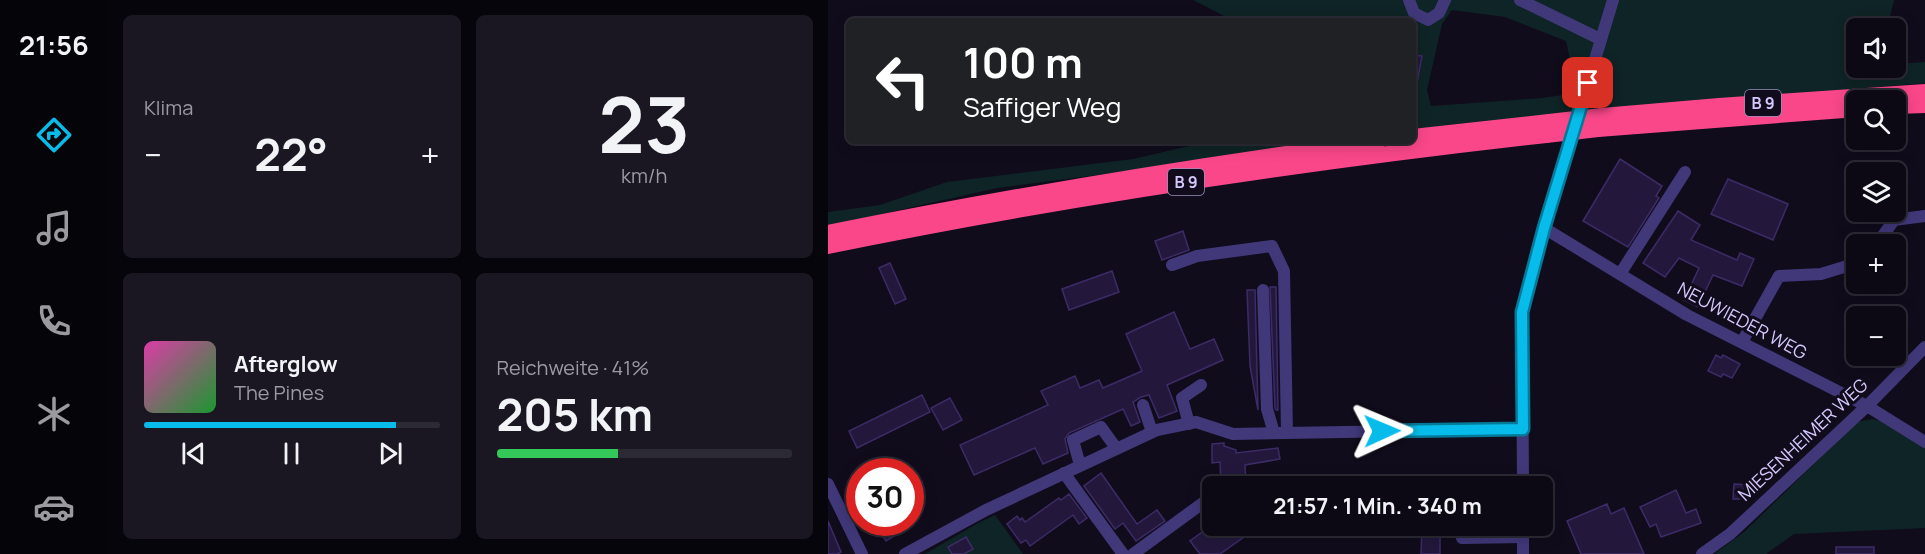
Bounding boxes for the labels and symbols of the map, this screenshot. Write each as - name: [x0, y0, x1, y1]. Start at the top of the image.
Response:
- pin: [1562, 57, 1613, 108]
- road number: B 9: [1745, 90, 1781, 116]
- road number: B 9: [1168, 169, 1204, 195]
- street label: NEUWIEDER WEG: [1674, 276, 1812, 364]
- street label: MIESENHEIMER WEG: [1732, 373, 1873, 506]
- position arrow: [1350, 399, 1414, 463]
- speed limit sign: 30: [846, 458, 924, 536]

